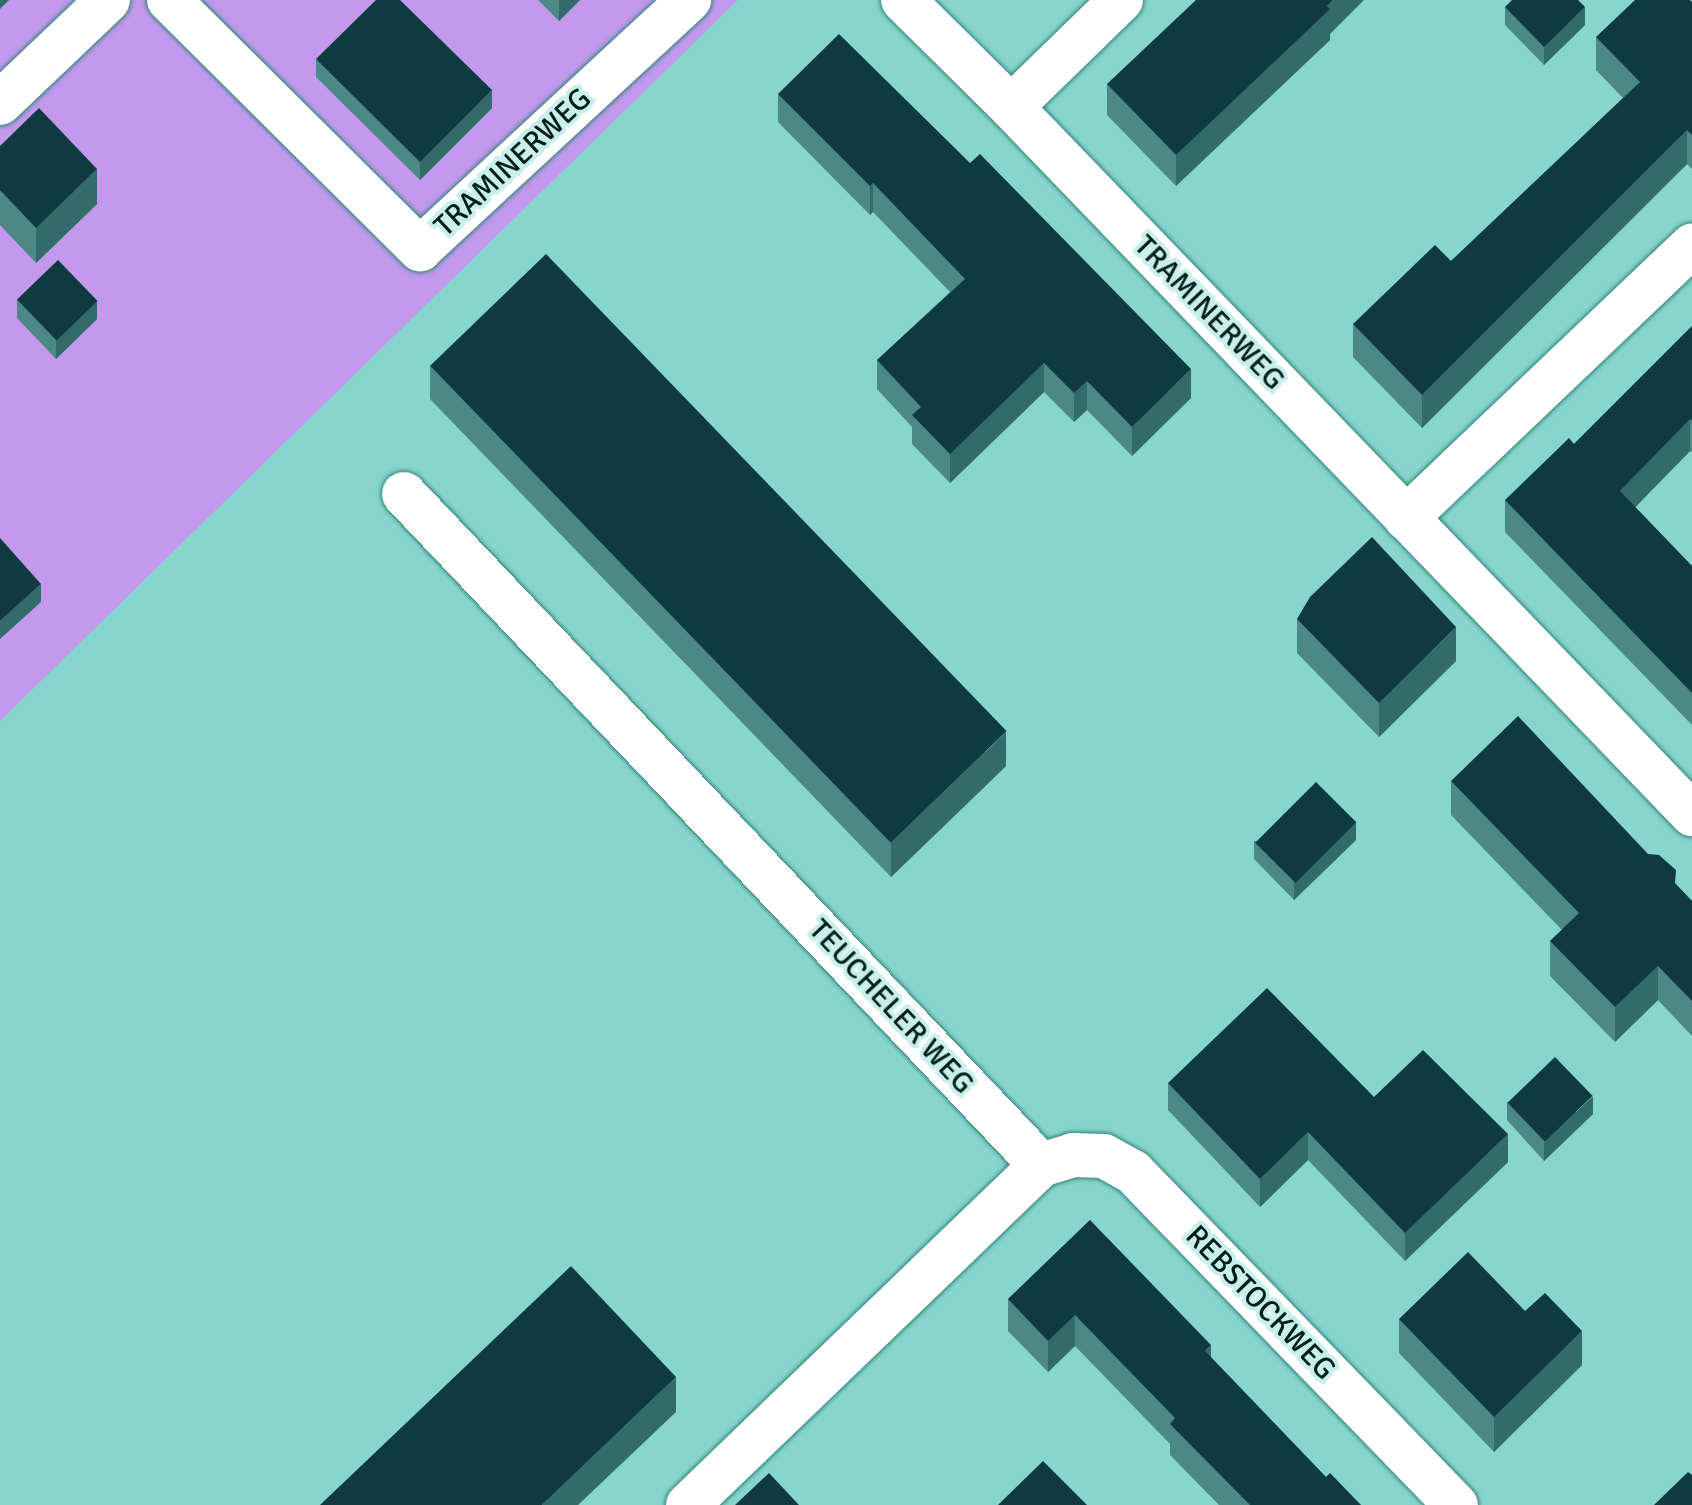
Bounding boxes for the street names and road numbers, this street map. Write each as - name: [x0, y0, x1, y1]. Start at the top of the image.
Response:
- street label: TRAMINERWEG: [427, 81, 599, 245]
- street label: TRAMINERWEG: [1126, 228, 1292, 398]
- street label: TEUCHELER WEG: [801, 912, 981, 1102]
- street label: REBSTOCKWEG: [1178, 1218, 1342, 1388]

